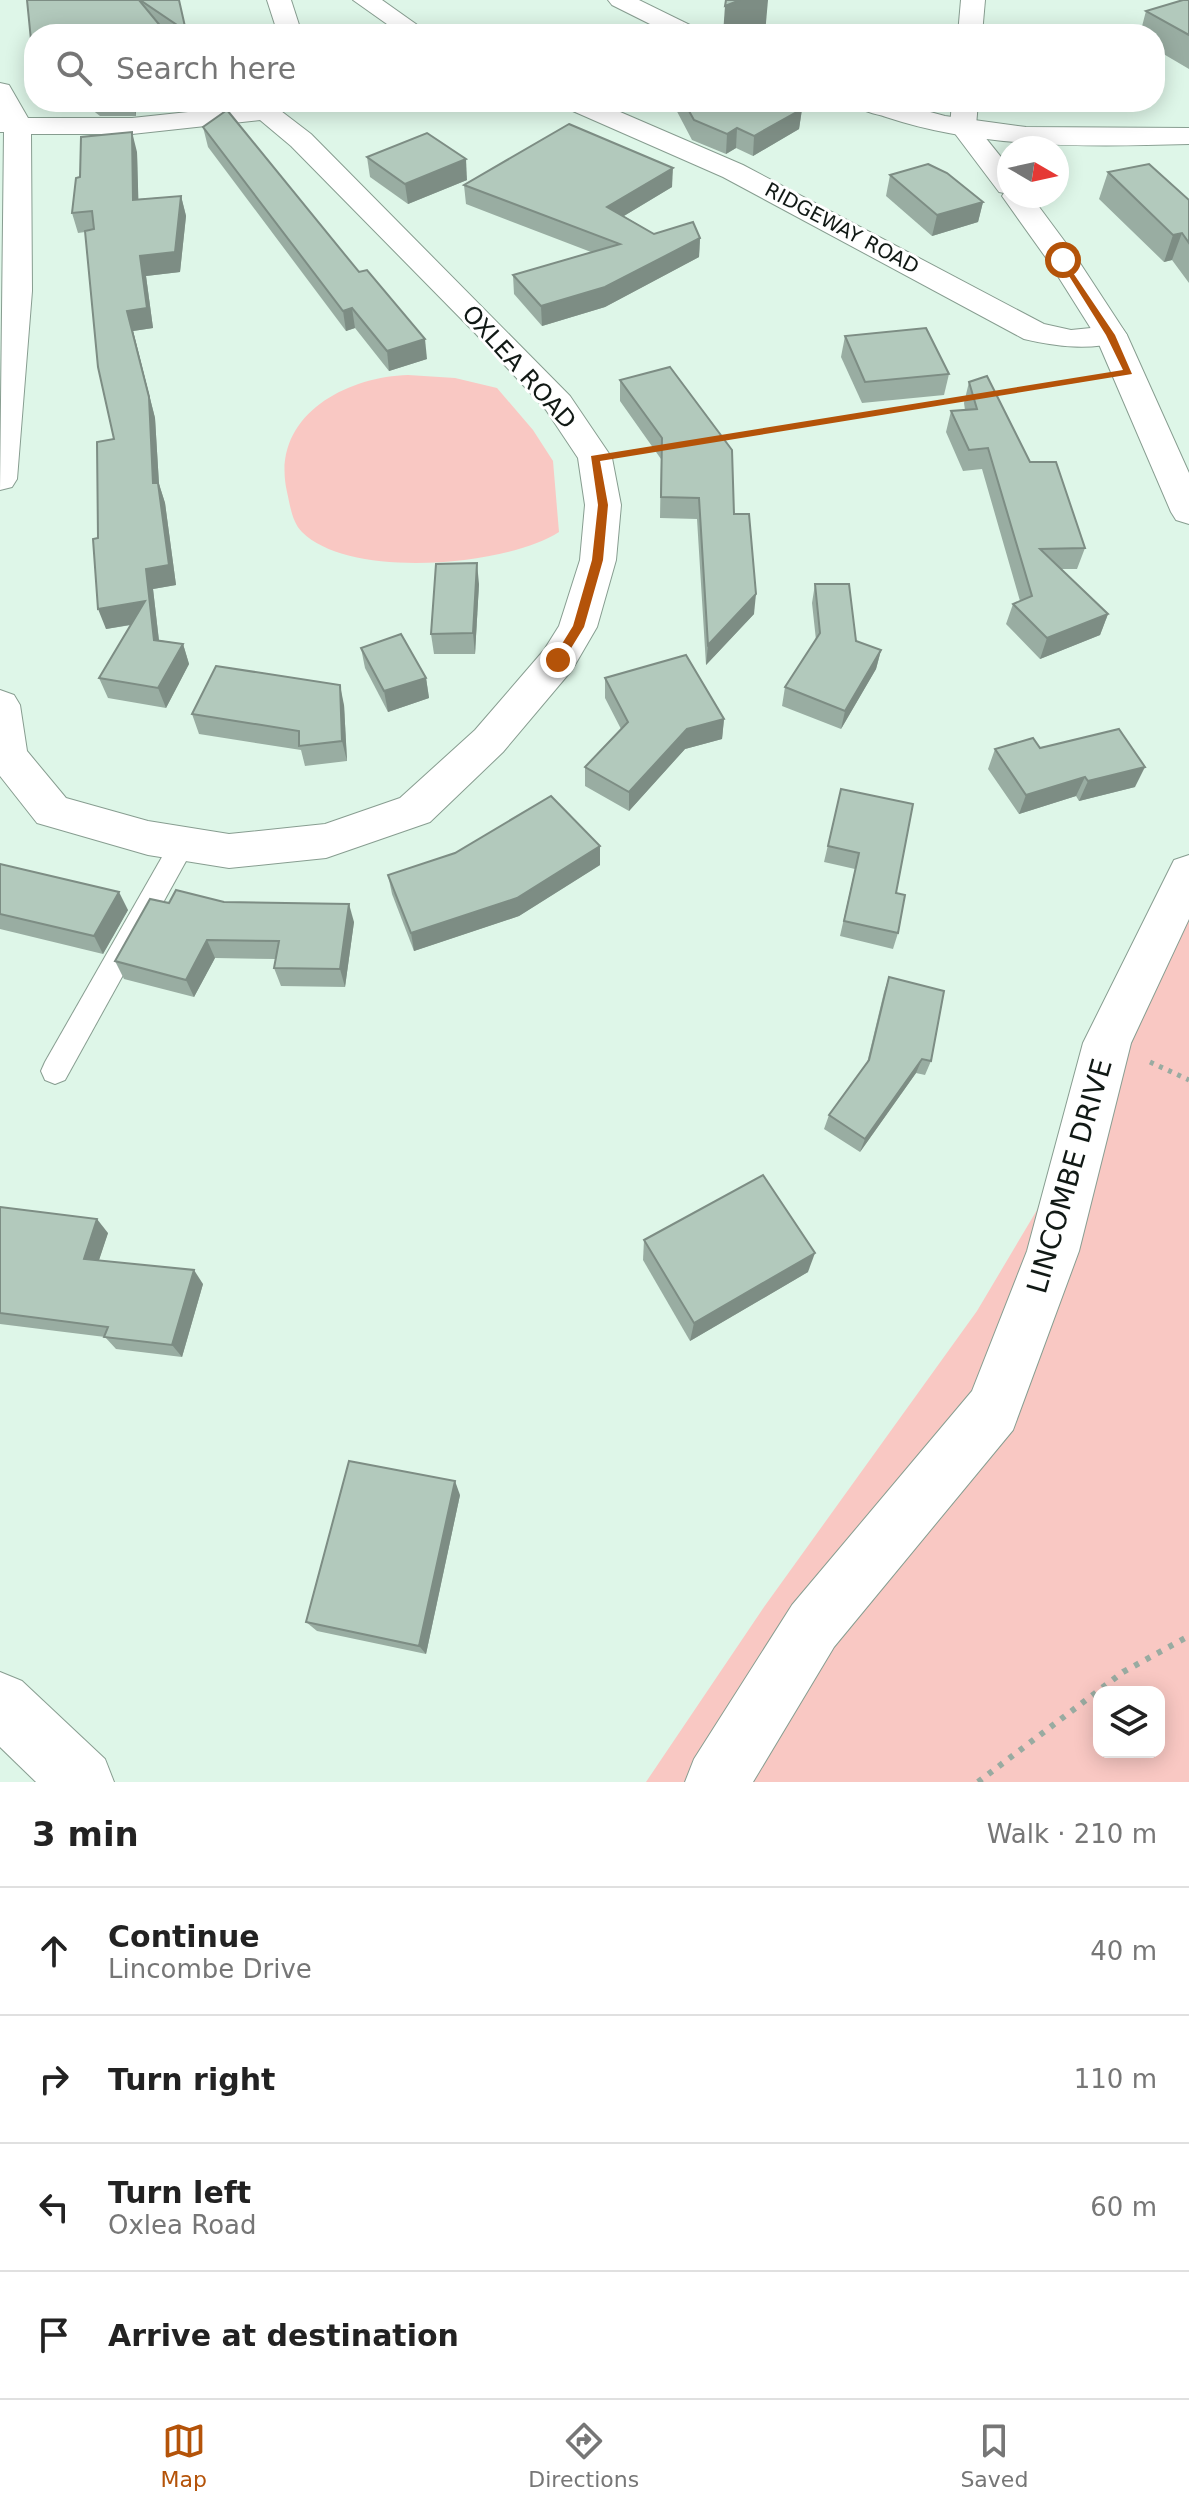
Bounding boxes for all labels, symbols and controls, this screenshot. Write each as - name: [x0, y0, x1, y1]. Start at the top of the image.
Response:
- search box: [24, 24, 1165, 112]
- icon: search: [52, 46, 96, 90]
- text: Search here: [116, 51, 296, 86]
- north arrow: [997, 136, 1069, 208]
- street label: RIDGEWAY ROAD: [761, 177, 923, 279]
- route start: [1045, 242, 1081, 278]
- street label: OXLEA ROAD: [456, 300, 582, 434]
- route end: [540, 642, 576, 678]
- street label: LINCOMBE DRIVE: [1020, 1055, 1119, 1297]
- map controls: [1093, 1686, 1165, 1758]
- button: layers: [1093, 1686, 1165, 1758]
- text: 3 min: [32, 1814, 139, 1854]
- text: Walk · 210 m: [987, 1819, 1157, 1849]
- text: Continue: [108, 1919, 260, 1954]
- icon: ahead: [32, 1929, 76, 1973]
- text: 40 m: [1090, 1936, 1157, 1966]
- text: Lincombe Drive: [108, 1954, 312, 1984]
- icon: right: [32, 2057, 76, 2101]
- text: Turn right: [108, 2062, 275, 2097]
- text: 110 m: [1074, 2064, 1157, 2094]
- text: Turn left: [108, 2175, 251, 2210]
- icon: left: [32, 2185, 76, 2229]
- text: 60 m: [1090, 2192, 1157, 2222]
- text: Oxlea Road: [108, 2210, 257, 2240]
- icon: arrive: [32, 2313, 76, 2357]
- text: Arrive at destination: [108, 2318, 459, 2353]
- tab: Map: [161, 2419, 207, 2492]
- tab: Directions: [528, 2419, 639, 2492]
- tab: Saved: [960, 2419, 1028, 2492]

